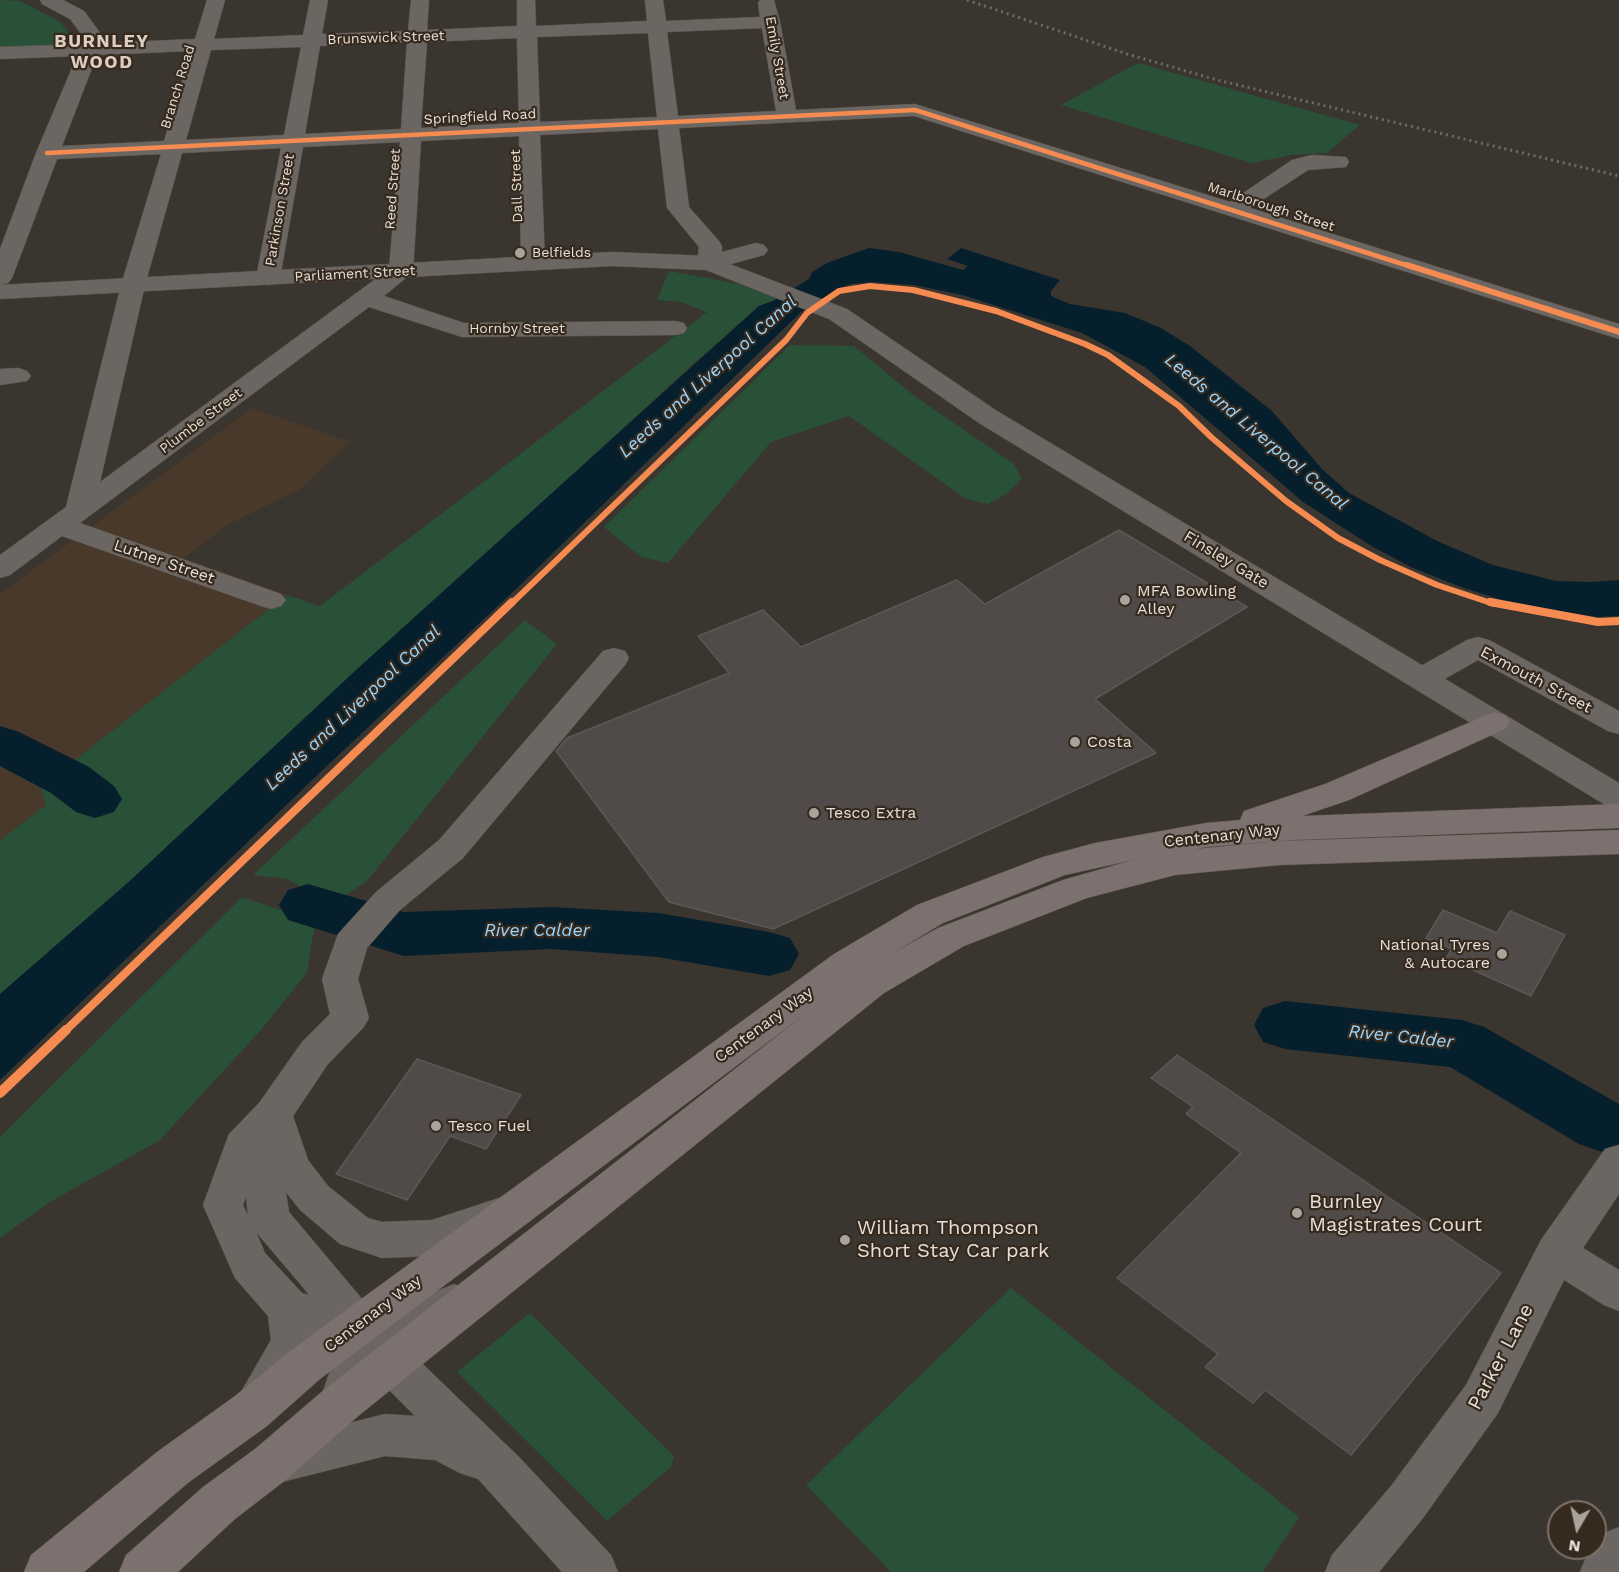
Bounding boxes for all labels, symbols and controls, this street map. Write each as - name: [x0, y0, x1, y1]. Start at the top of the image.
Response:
- street label: Emily Street: [761, 15, 793, 101]
- street label: Brunswick Street: [327, 28, 445, 48]
- district label: BURNLEY WOOD: [54, 31, 150, 74]
- street label: Branch Road: [157, 43, 199, 131]
- street label: Springfield Road: [423, 106, 537, 128]
- street label: Reed Street: [382, 148, 404, 230]
- street label: Dall Street: [507, 149, 527, 223]
- street label: Parkinson Street: [262, 152, 298, 268]
- street label: Marlborough Street: [1205, 179, 1337, 235]
- place label: Belfields: [532, 245, 591, 261]
- marker: Belfields: [513, 246, 527, 260]
- street label: Parliament Street: [294, 262, 416, 286]
- water label: Leeds and Liverpool Canal: [615, 291, 801, 463]
- street label: Hornby Street: [469, 321, 565, 337]
- water label: Leeds and Liverpool Canal: [1160, 349, 1352, 515]
- street label: Plumbe Street: [157, 385, 245, 457]
- street label: Finsley Gate: [1180, 527, 1272, 593]
- street label: Lutner Street: [111, 536, 217, 588]
- place label: MFA Bowling Alley: [1137, 581, 1236, 619]
- marker: MFA Bowling Alley: [1118, 593, 1132, 607]
- water label: Leeds and Liverpool Canal: [261, 621, 445, 795]
- street label: Exmouth Street: [1477, 642, 1595, 718]
- place label: Costa: [1087, 732, 1132, 752]
- marker: Costa: [1068, 735, 1082, 749]
- place label: Tesco Extra: [826, 803, 916, 823]
- marker: Tesco Extra: [807, 806, 821, 820]
- street label: Centenary Way: [1163, 820, 1281, 852]
- water label: River Calder: [484, 920, 590, 942]
- place label: National Tyres & Autocare: [1379, 935, 1490, 973]
- marker: National Tyres & Autocare: [1495, 947, 1509, 961]
- street label: Centenary Way: [711, 983, 817, 1067]
- water label: River Calder: [1347, 1021, 1455, 1053]
- place label: Tesco Fuel: [448, 1116, 531, 1136]
- marker: Tesco Fuel: [429, 1119, 443, 1133]
- place label: Burnley Magistrates Court: [1309, 1190, 1482, 1237]
- marker: Burnley Magistrates Court: [1290, 1206, 1304, 1220]
- place label: William Thompson Short Stay Car park: [857, 1216, 1049, 1263]
- marker: William Thompson Short Stay Car park: [838, 1233, 852, 1247]
- street label: Centenary Way: [321, 1271, 425, 1357]
- street label: Parker Lane: [1463, 1300, 1539, 1414]
- north arrow: [1547, 1500, 1607, 1560]
- text: N: [1567, 1536, 1582, 1557]

